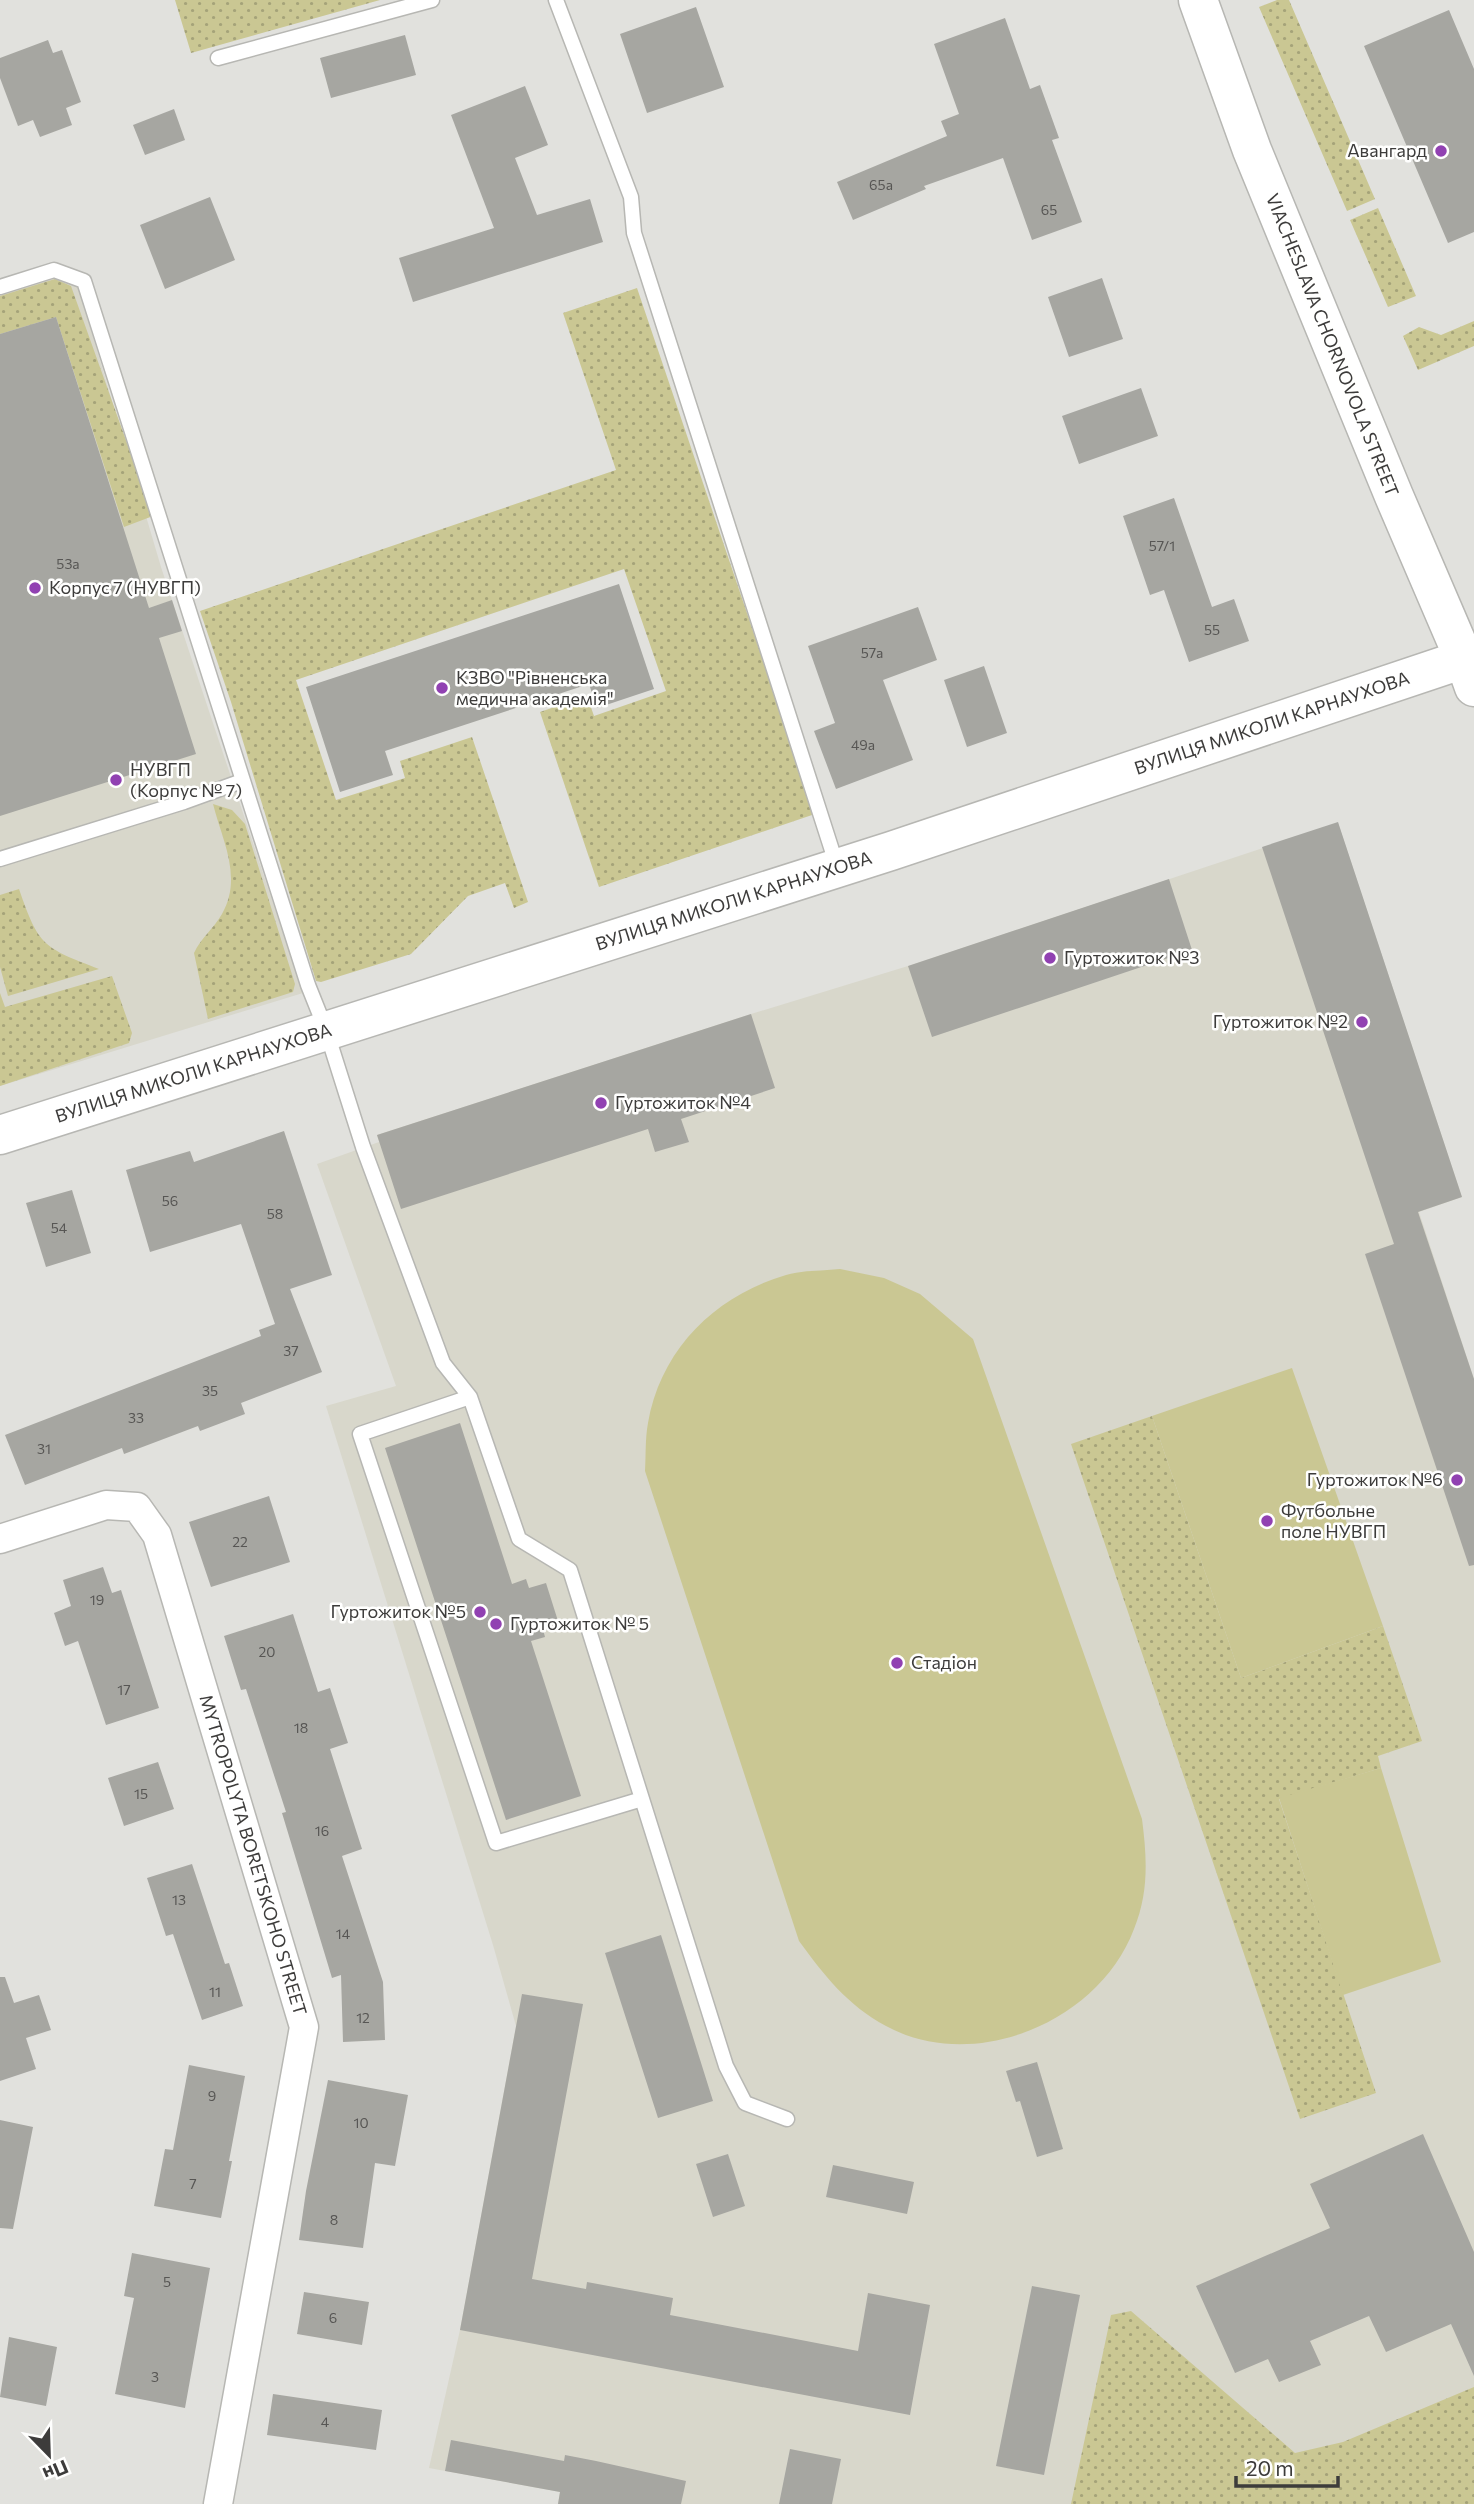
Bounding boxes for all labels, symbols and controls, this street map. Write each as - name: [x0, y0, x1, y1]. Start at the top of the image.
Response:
- place label: Авангард: [1347, 139, 1427, 161]
- marker: Авангард: [1433, 143, 1449, 159]
- house number: 65а: [869, 176, 893, 193]
- street label: VIACHESLAVA CHORNOVOLA STREET: [1262, 190, 1404, 499]
- house number: 65: [1041, 201, 1057, 218]
- house number: 57/1: [1149, 537, 1175, 554]
- house number: 53а: [56, 555, 80, 572]
- place label: Корпус 7 (НУВГП): [49, 576, 201, 598]
- marker: Корпус 7 (НУВГП): [27, 580, 43, 596]
- house number: 55: [1204, 621, 1220, 638]
- house number: 57а: [861, 644, 883, 661]
- place label: КЗВО "Рівненська медична академія": [456, 666, 614, 709]
- street label: ВУЛИЦЯ МИКОЛИ КАРНАУХОВА: [1131, 666, 1412, 779]
- marker: КЗВО "Рівненська медична академія": [434, 680, 450, 696]
- house number: 49а: [851, 736, 875, 753]
- place label: НУВГП (Корпус № 7): [130, 758, 242, 801]
- marker: НУВГП (Корпус № 7): [108, 772, 124, 788]
- street label: ВУЛИЦЯ МИКОЛИ КАРНАУХОВА: [592, 846, 874, 955]
- place label: Гуртожиток №3: [1064, 946, 1200, 968]
- marker: Гуртожиток №3: [1042, 950, 1058, 966]
- place label: Гуртожиток №2: [1213, 1010, 1348, 1032]
- marker: Гуртожиток №2: [1354, 1014, 1370, 1030]
- street label: ВУЛИЦЯ МИКОЛИ КАРНАУХОВА: [52, 1018, 334, 1127]
- place label: Гуртожиток №4: [615, 1091, 751, 1113]
- marker: Гуртожиток №4: [593, 1095, 609, 1111]
- house number: 56: [162, 1192, 178, 1209]
- house number: 58: [267, 1205, 283, 1222]
- house number: 54: [51, 1219, 68, 1236]
- house number: 37: [283, 1342, 299, 1359]
- house number: 35: [202, 1382, 218, 1399]
- house number: 33: [128, 1409, 144, 1426]
- house number: 31: [37, 1440, 51, 1457]
- place label: Гуртожиток №6: [1307, 1468, 1443, 1490]
- marker: Гуртожиток №6: [1449, 1472, 1465, 1488]
- place label: Футбольне поле НУВГП: [1281, 1499, 1386, 1542]
- marker: Футбольне поле НУВГП: [1259, 1513, 1275, 1529]
- house number: 22: [232, 1533, 248, 1550]
- house number: 19: [90, 1591, 104, 1608]
- place label: Гуртожиток №5: [330, 1600, 466, 1622]
- marker: Гуртожиток №5: [472, 1604, 488, 1620]
- place label: Гуртожиток № 5: [510, 1612, 649, 1634]
- marker: Гуртожиток № 5: [488, 1616, 504, 1632]
- house number: 20: [259, 1643, 275, 1660]
- place label: Стадіон: [911, 1651, 977, 1673]
- marker: Стадіон: [889, 1655, 905, 1671]
- house number: 17: [117, 1681, 131, 1698]
- street label: MYTROPOLYTA BORETSKOHO STREET: [195, 1692, 312, 2018]
- house number: 18: [294, 1719, 308, 1736]
- house number: 15: [134, 1785, 148, 1802]
- house number: 16: [315, 1822, 329, 1839]
- house number: 13: [172, 1891, 186, 1908]
- house number: 14: [336, 1925, 351, 1942]
- house number: 11: [209, 1983, 221, 2000]
- house number: 12: [356, 2009, 370, 2026]
- house number: 9: [208, 2087, 216, 2104]
- house number: 10: [353, 2114, 369, 2131]
- house number: 7: [189, 2175, 197, 2192]
- house number: 8: [330, 2211, 338, 2228]
- house number: 5: [163, 2273, 171, 2290]
- house number: 6: [329, 2309, 337, 2326]
- house number: 3: [151, 2368, 159, 2385]
- house number: 4: [321, 2413, 330, 2430]
- north arrow: [14, 2420, 84, 2490]
- scale bar: [1236, 2444, 1338, 2488]
- text: 20 m: [1246, 2455, 1294, 2480]
- text: Пн: [40, 2456, 72, 2487]

